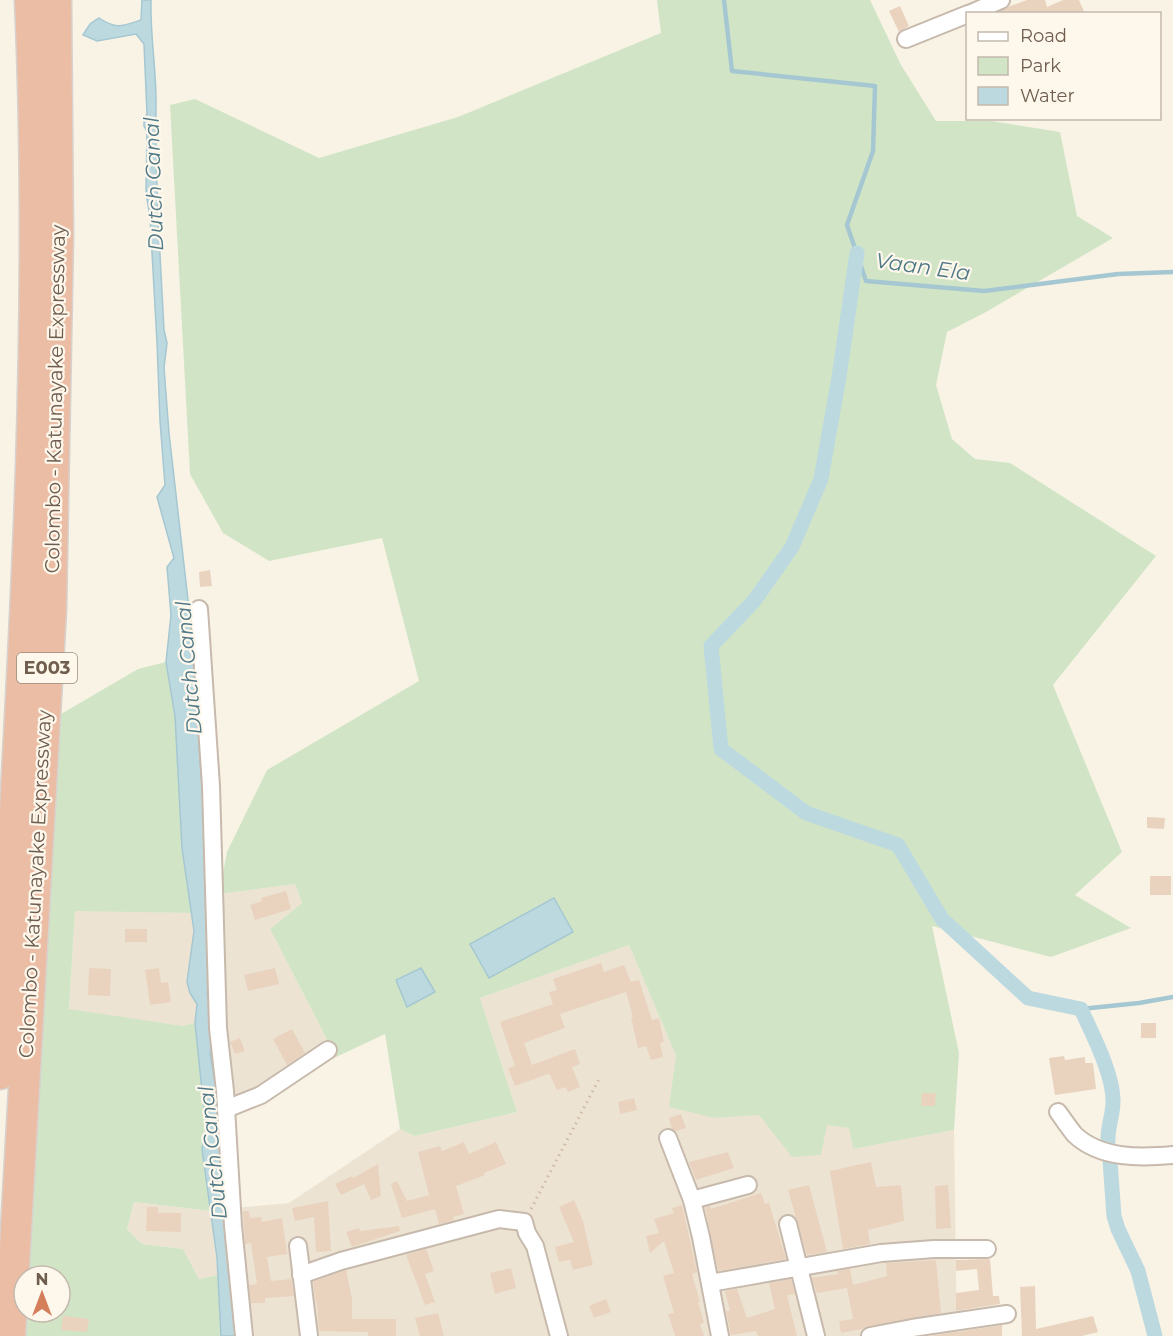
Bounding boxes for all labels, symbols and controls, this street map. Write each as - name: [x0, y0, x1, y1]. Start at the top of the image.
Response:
- legend: [966, 12, 1161, 120]
- text: Road: [1020, 25, 1067, 47]
- text: Park: [1020, 55, 1061, 77]
- text: Water: [1020, 85, 1075, 107]
- water label: Dutch Canal: [139, 116, 168, 251]
- street label: Colombo - Katunayake Expressway: [40, 224, 70, 574]
- water label: Vaan Ela: [874, 247, 972, 286]
- water label: Dutch Canal: [170, 600, 207, 736]
- road number: E003: [17, 653, 77, 683]
- street label: Colombo - Katunayake Expressway: [14, 709, 56, 1059]
- water label: Dutch Canal: [193, 1085, 232, 1221]
- north arrow: [12, 1264, 72, 1324]
- text: N: [36, 1270, 48, 1289]

